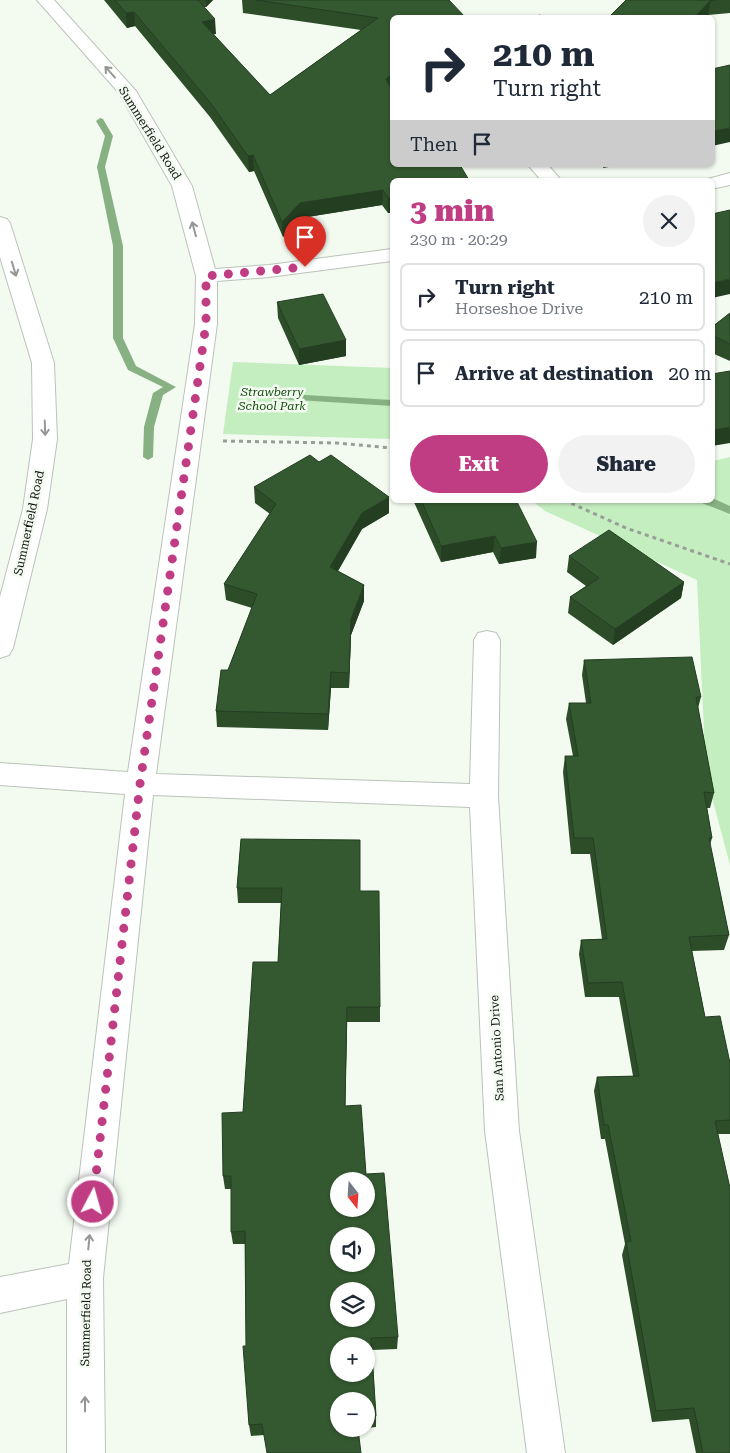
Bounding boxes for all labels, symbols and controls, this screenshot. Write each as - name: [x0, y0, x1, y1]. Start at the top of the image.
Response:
- text: 210 m: [493, 34, 594, 75]
- icon: right: [410, 35, 475, 100]
- one-way arrow: [104, 65, 115, 78]
- text: Turn right: [493, 76, 601, 101]
- street label: Summerfield Road: [116, 84, 184, 182]
- icon: arrive: [468, 130, 496, 158]
- text: Then: [410, 133, 458, 156]
- text: 3 min: [410, 193, 494, 228]
- button: close: [643, 195, 695, 247]
- pin: [284, 216, 326, 267]
- one-way arrow: [188, 221, 198, 237]
- icon: arrive: [291, 223, 319, 251]
- text: 230 m · 20:29: [410, 230, 508, 249]
- one-way arrow: [10, 261, 20, 277]
- text: Turn right: [455, 276, 555, 299]
- icon: right: [412, 283, 440, 311]
- text: 210 m: [639, 286, 693, 309]
- text: Horseshoe Drive: [455, 299, 583, 318]
- icon: arrive: [412, 359, 440, 387]
- text: Arrive at destination: [455, 362, 653, 385]
- text: 20 m: [668, 362, 712, 385]
- park label: Strawberry School Park: [237, 385, 306, 413]
- one-way arrow: [40, 419, 50, 435]
- button: Exit: [410, 435, 548, 493]
- button: Share: [558, 435, 695, 493]
- street label: Summerfield Road: [11, 469, 47, 577]
- street label: San Antonio Drive: [487, 994, 507, 1101]
- north arrow: [330, 1172, 375, 1218]
- map controls: [330, 1172, 375, 1437]
- position arrow: [66, 1175, 118, 1227]
- button: sound: [330, 1227, 375, 1272]
- one-way arrow: [84, 1234, 94, 1250]
- street label: Summerfield Road: [78, 1259, 94, 1367]
- button: layers: [330, 1282, 375, 1327]
- button: +: [330, 1337, 375, 1382]
- button: −: [330, 1392, 375, 1437]
- one-way arrow: [80, 1397, 90, 1413]

